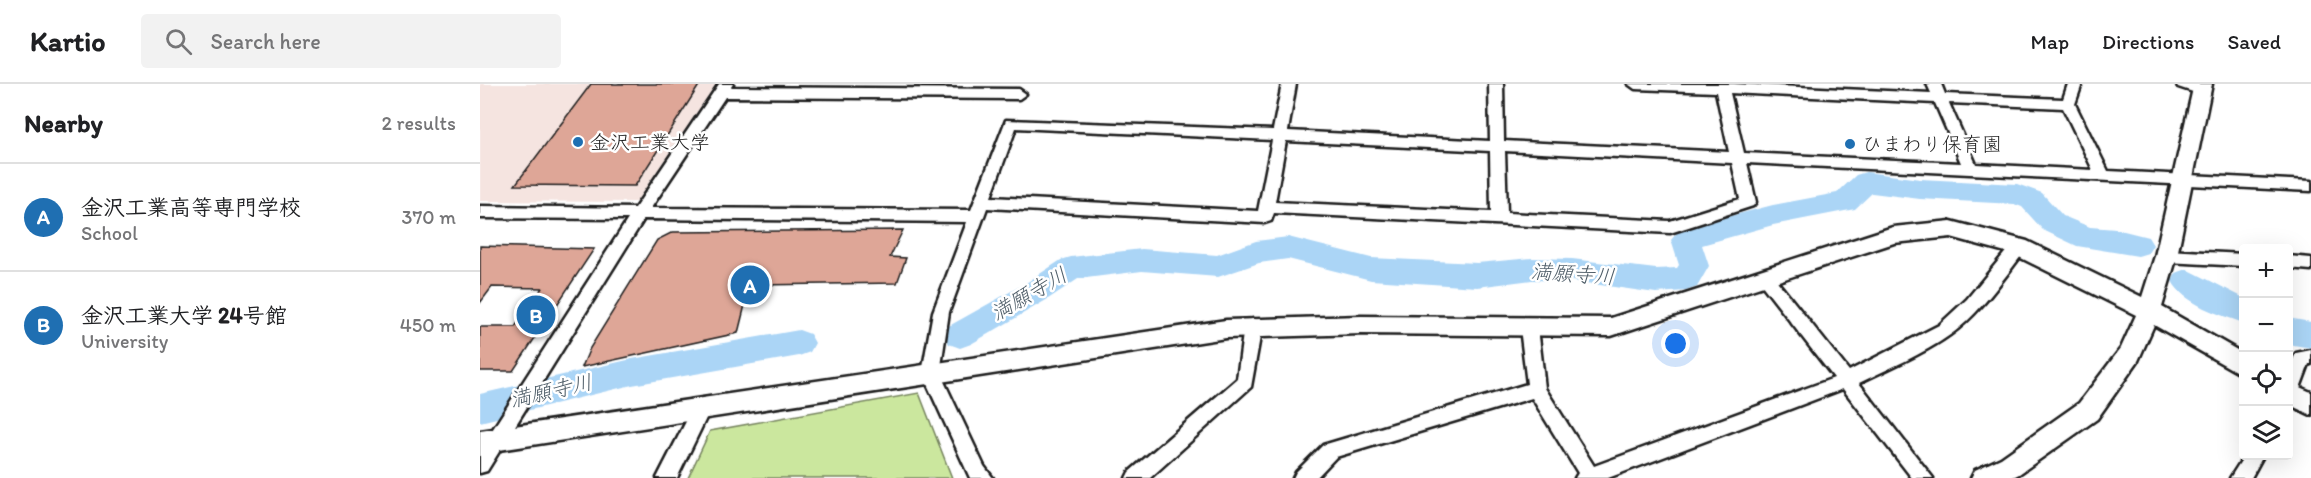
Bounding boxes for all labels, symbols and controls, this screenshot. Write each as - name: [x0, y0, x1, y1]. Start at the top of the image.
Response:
- search box: [141, 14, 561, 68]
- text: Kartio: [30, 24, 105, 58]
- icon: search: [162, 25, 195, 58]
- text: Search here: [210, 28, 321, 55]
- text: Map: [2031, 29, 2069, 54]
- text: Directions: [2102, 29, 2194, 54]
- text: Saved: [2227, 29, 2281, 54]
- text: Nearby: [24, 107, 103, 139]
- text: 2 results: [382, 111, 456, 135]
- place label: 金沢工業大学: [590, 130, 710, 154]
- place label: ひまわり保育園: [1862, 132, 2002, 156]
- marker: 金沢工業大学: [571, 135, 585, 149]
- marker: ひまわり保育園: [1843, 137, 1857, 151]
- text: 金沢工業高等専門学校: [81, 194, 301, 221]
- text: A: [37, 205, 50, 229]
- text: 370 m: [402, 205, 456, 229]
- text: School: [81, 221, 138, 245]
- map controls: [2239, 244, 2293, 460]
- button: +: [2239, 244, 2293, 298]
- water label: 満願寺川: [1530, 258, 1616, 289]
- pin: A: [730, 262, 770, 308]
- water label: 満願寺川: [986, 262, 1071, 325]
- pin: B: [516, 292, 556, 338]
- button: −: [2239, 298, 2293, 352]
- text: 金沢工業大学 24号館: [81, 302, 287, 329]
- text: B: [37, 313, 50, 337]
- text: 450 m: [400, 313, 456, 337]
- text: University: [81, 329, 168, 353]
- your location: [1661, 329, 1690, 358]
- button: locate: [2239, 352, 2293, 406]
- water label: 満願寺川: [507, 369, 595, 412]
- button: layers: [2239, 406, 2293, 460]

